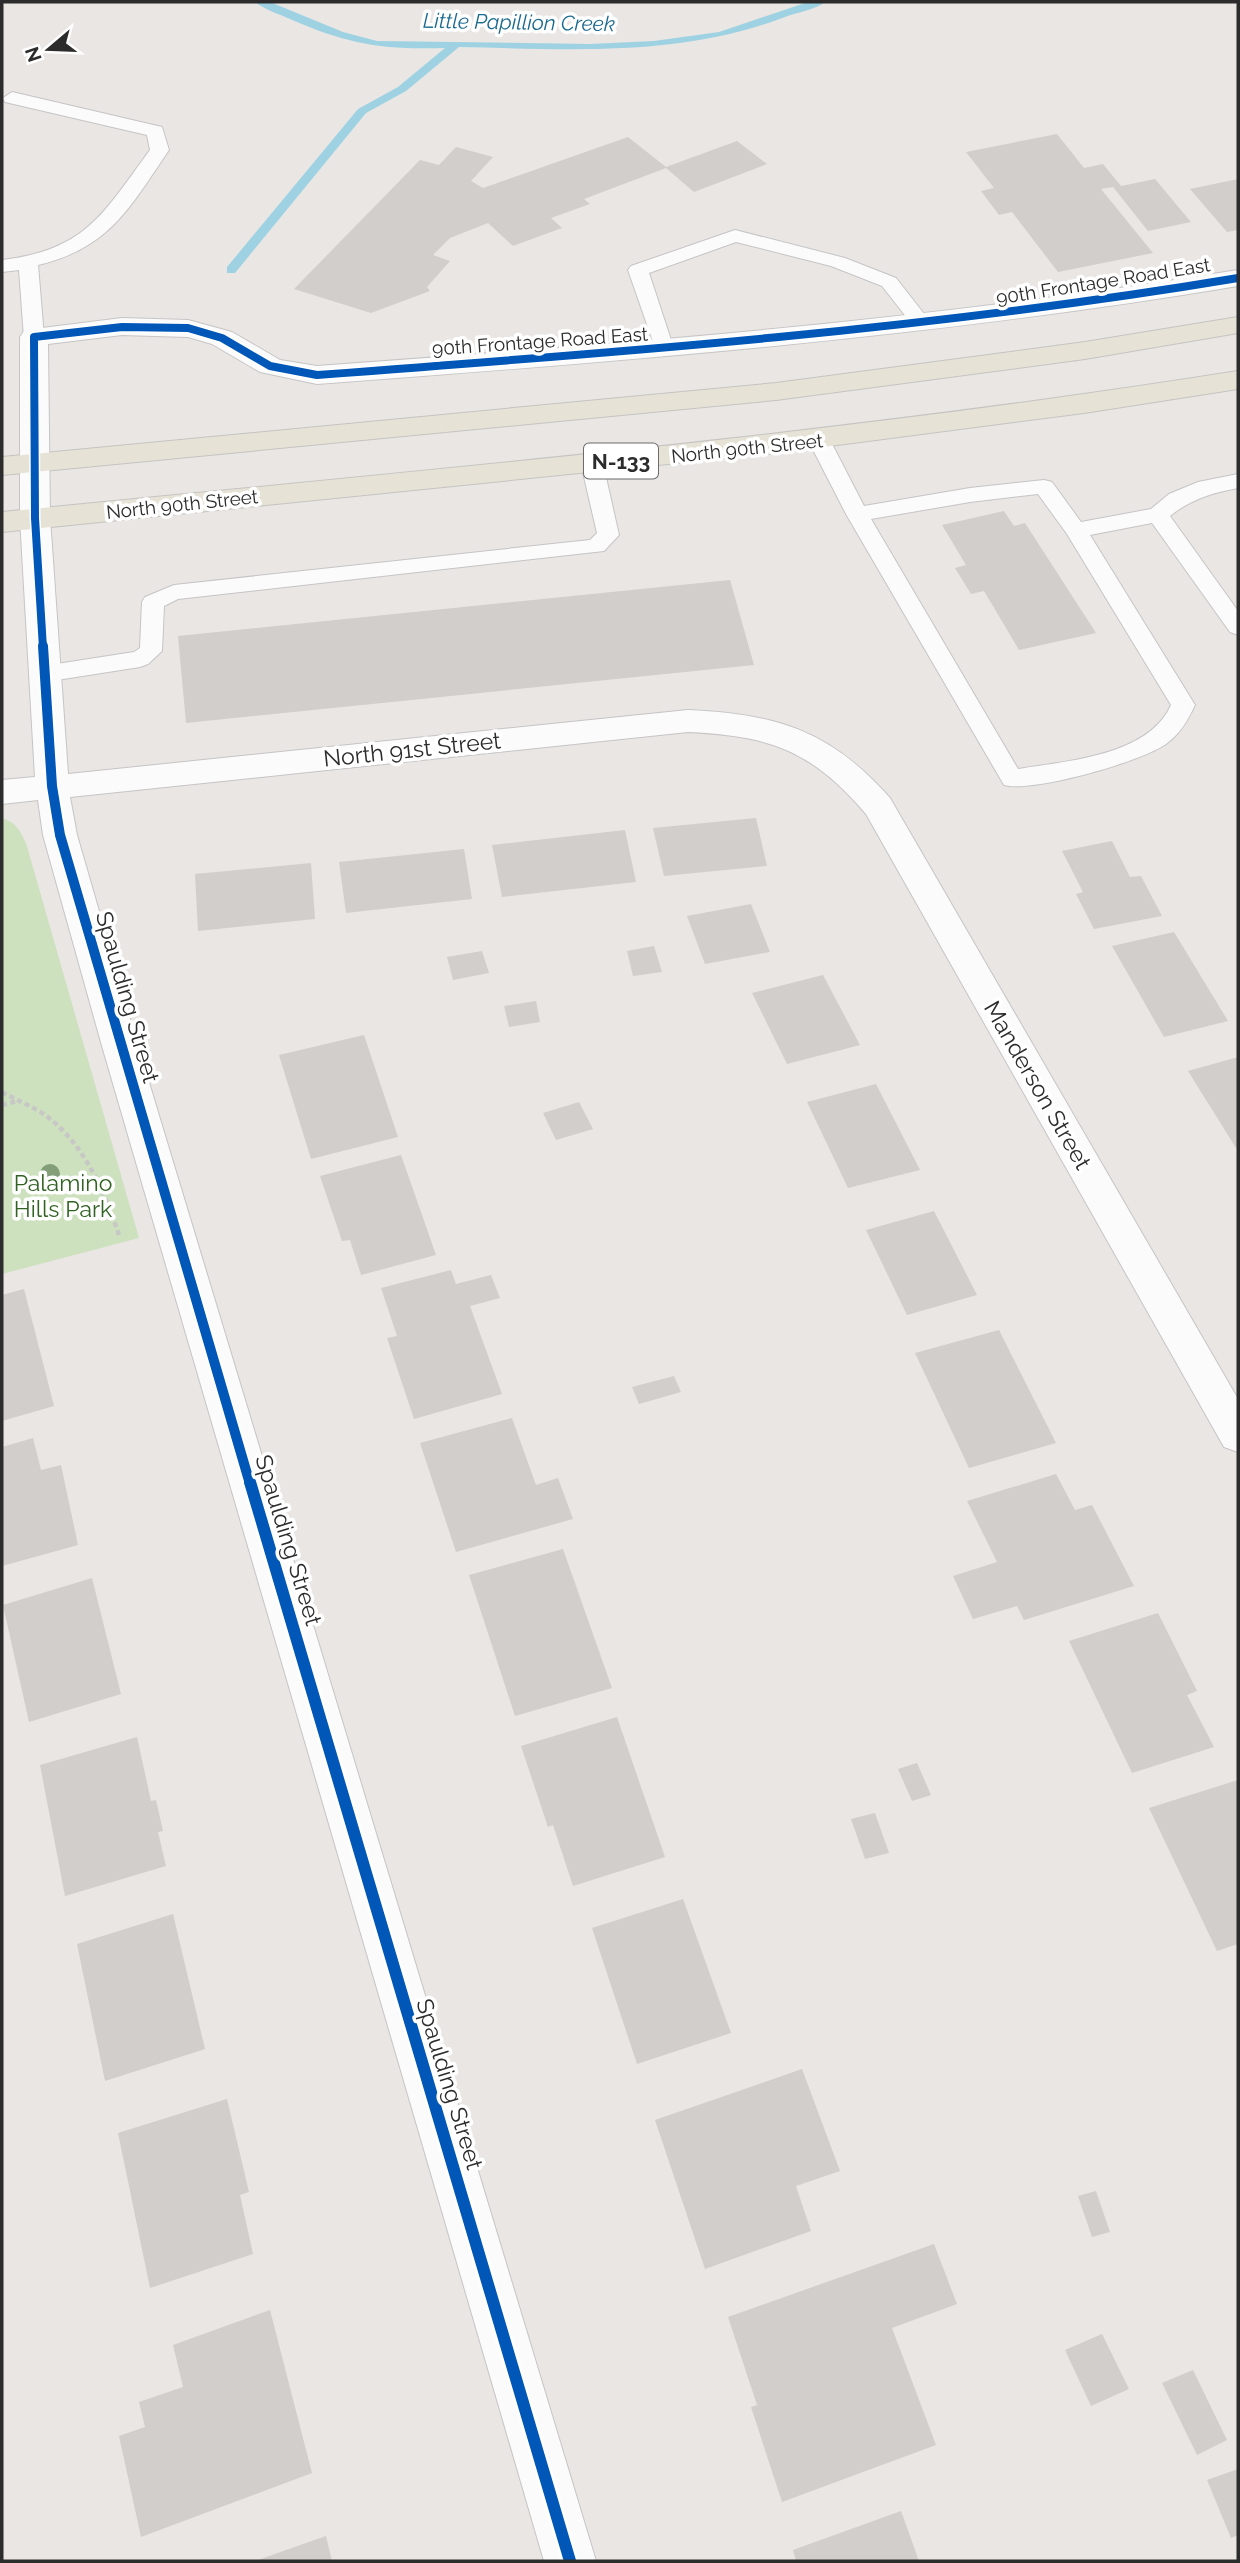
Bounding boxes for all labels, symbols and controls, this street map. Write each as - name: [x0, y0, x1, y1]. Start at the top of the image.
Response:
- water label: Little Papillion Creek: [423, 8, 615, 36]
- north arrow: [14, 14, 84, 84]
- text: N: [20, 44, 46, 65]
- street label: 90th Frontage Road East: [994, 253, 1212, 309]
- street label: 90th Frontage Road East: [431, 322, 649, 360]
- street label: North 90th Street: [670, 429, 825, 467]
- road number: N-133: [584, 444, 658, 478]
- street label: North 90th Street: [105, 485, 260, 523]
- street label: North 91st Street: [322, 726, 502, 772]
- street label: Spaulding Street: [91, 908, 165, 1086]
- street label: Manderson Street: [979, 996, 1097, 1174]
- park label: Palamino Hills Park: [14, 1169, 112, 1222]
- street label: Spaulding Street: [250, 1451, 328, 1629]
- street label: Spaulding Street: [411, 1995, 489, 2173]

